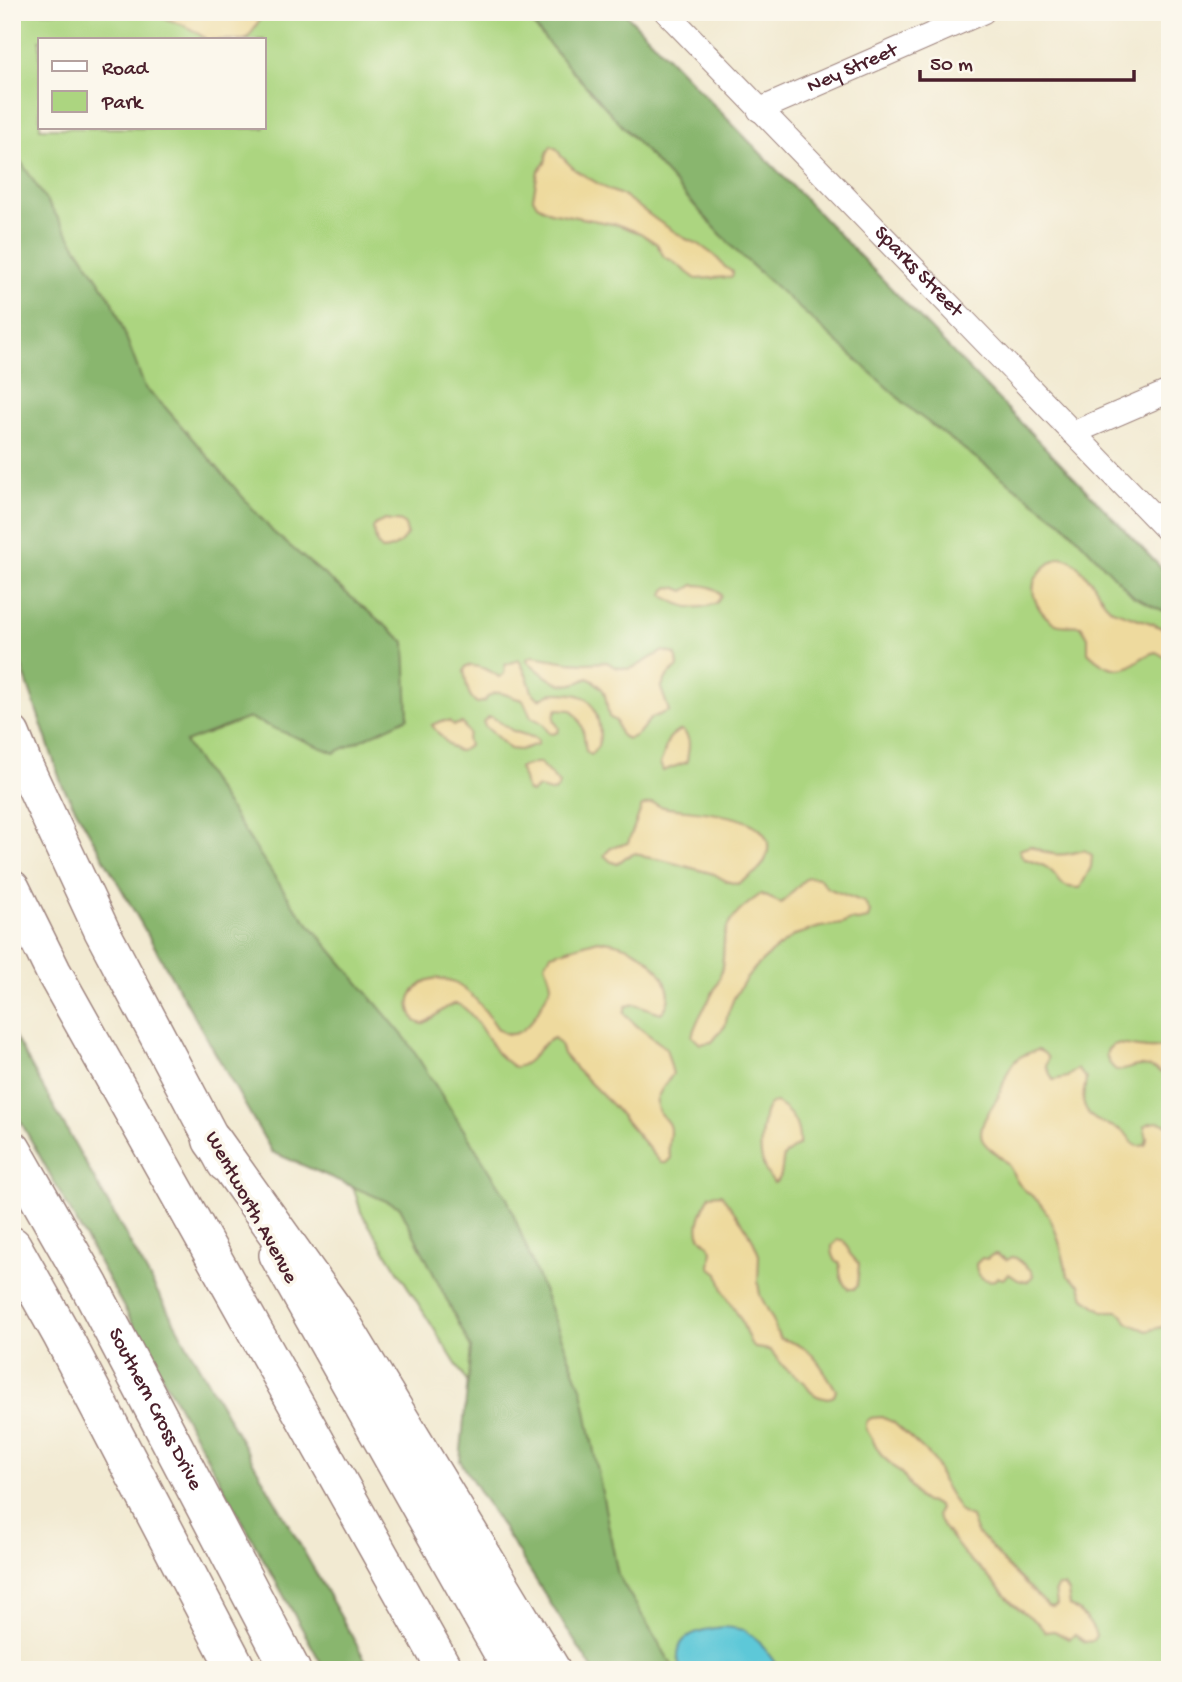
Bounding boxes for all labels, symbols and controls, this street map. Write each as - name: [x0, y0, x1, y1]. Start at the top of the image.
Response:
- street label: Ney Street: [803, 37, 904, 100]
- legend: [38, 38, 266, 130]
- scale bar: [920, 38, 1133, 82]
- text: 50 m: [930, 54, 973, 79]
- text: Road: [102, 58, 150, 83]
- text: Park: [101, 92, 145, 117]
- street label: Sparks Street: [868, 221, 969, 325]
- street label: Wentworth Avenue: [198, 1128, 303, 1289]
- street label: Southern Cross Drive: [101, 1324, 208, 1496]

